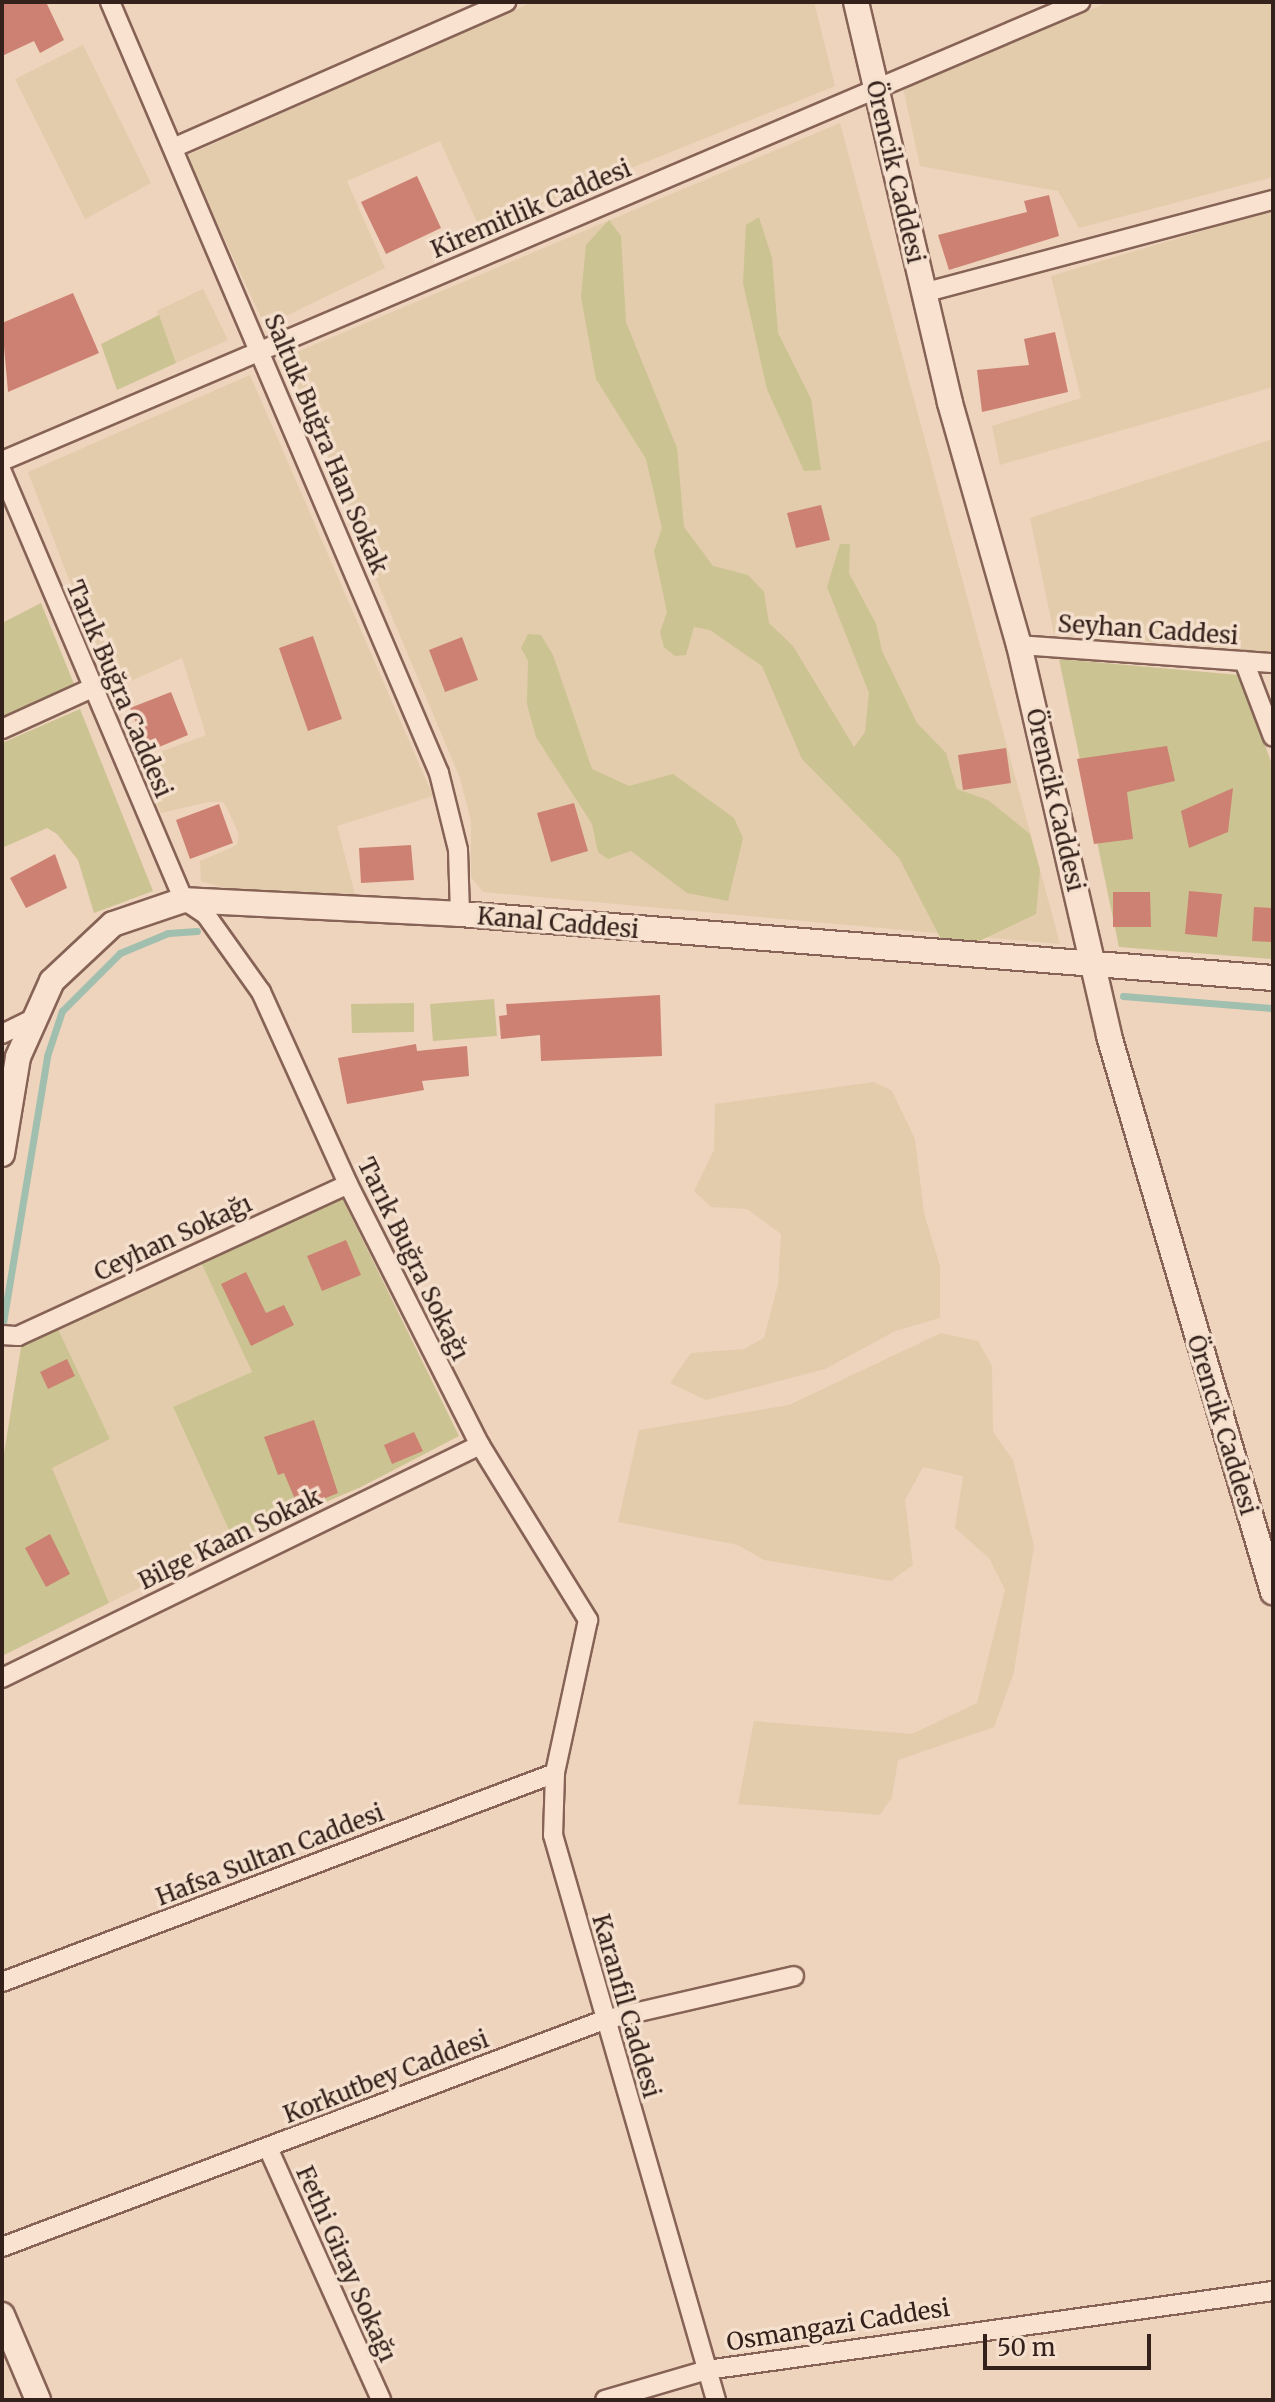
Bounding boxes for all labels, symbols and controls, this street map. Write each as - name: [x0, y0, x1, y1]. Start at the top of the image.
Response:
- street label: Örencik Caddesi: [860, 78, 930, 266]
- street label: Kiremitlik Caddesi: [427, 154, 635, 264]
- street label: Saltuk Buğra Han Sokak: [258, 310, 394, 578]
- street label: Tarık Buğra Caddesi: [60, 576, 178, 802]
- street label: Seyhan Caddesi: [1057, 609, 1239, 651]
- street label: Örencik Caddesi: [1020, 706, 1090, 894]
- street label: Kanal Caddesi: [476, 902, 640, 944]
- street label: Tarık Buğra Sokağı: [351, 1153, 475, 1365]
- street label: Ceyhan Sokağı: [90, 1189, 256, 1287]
- street label: Örencik Caddesi: [1181, 1332, 1263, 1518]
- street label: Bilge Kaan Sokak: [134, 1482, 326, 1596]
- street label: Hafsa Sultan Caddesi: [152, 1798, 388, 1912]
- street label: Karanfil Caddesi: [586, 1911, 666, 2101]
- street label: Korkutbey Caddesi: [279, 2025, 493, 2129]
- street label: Fethi Giray Sokağı: [290, 2162, 402, 2366]
- street label: Osmangazi Caddesi: [724, 2293, 952, 2357]
- scale bar: [987, 2318, 1155, 2368]
- text: 50 m: [997, 2332, 1056, 2363]

